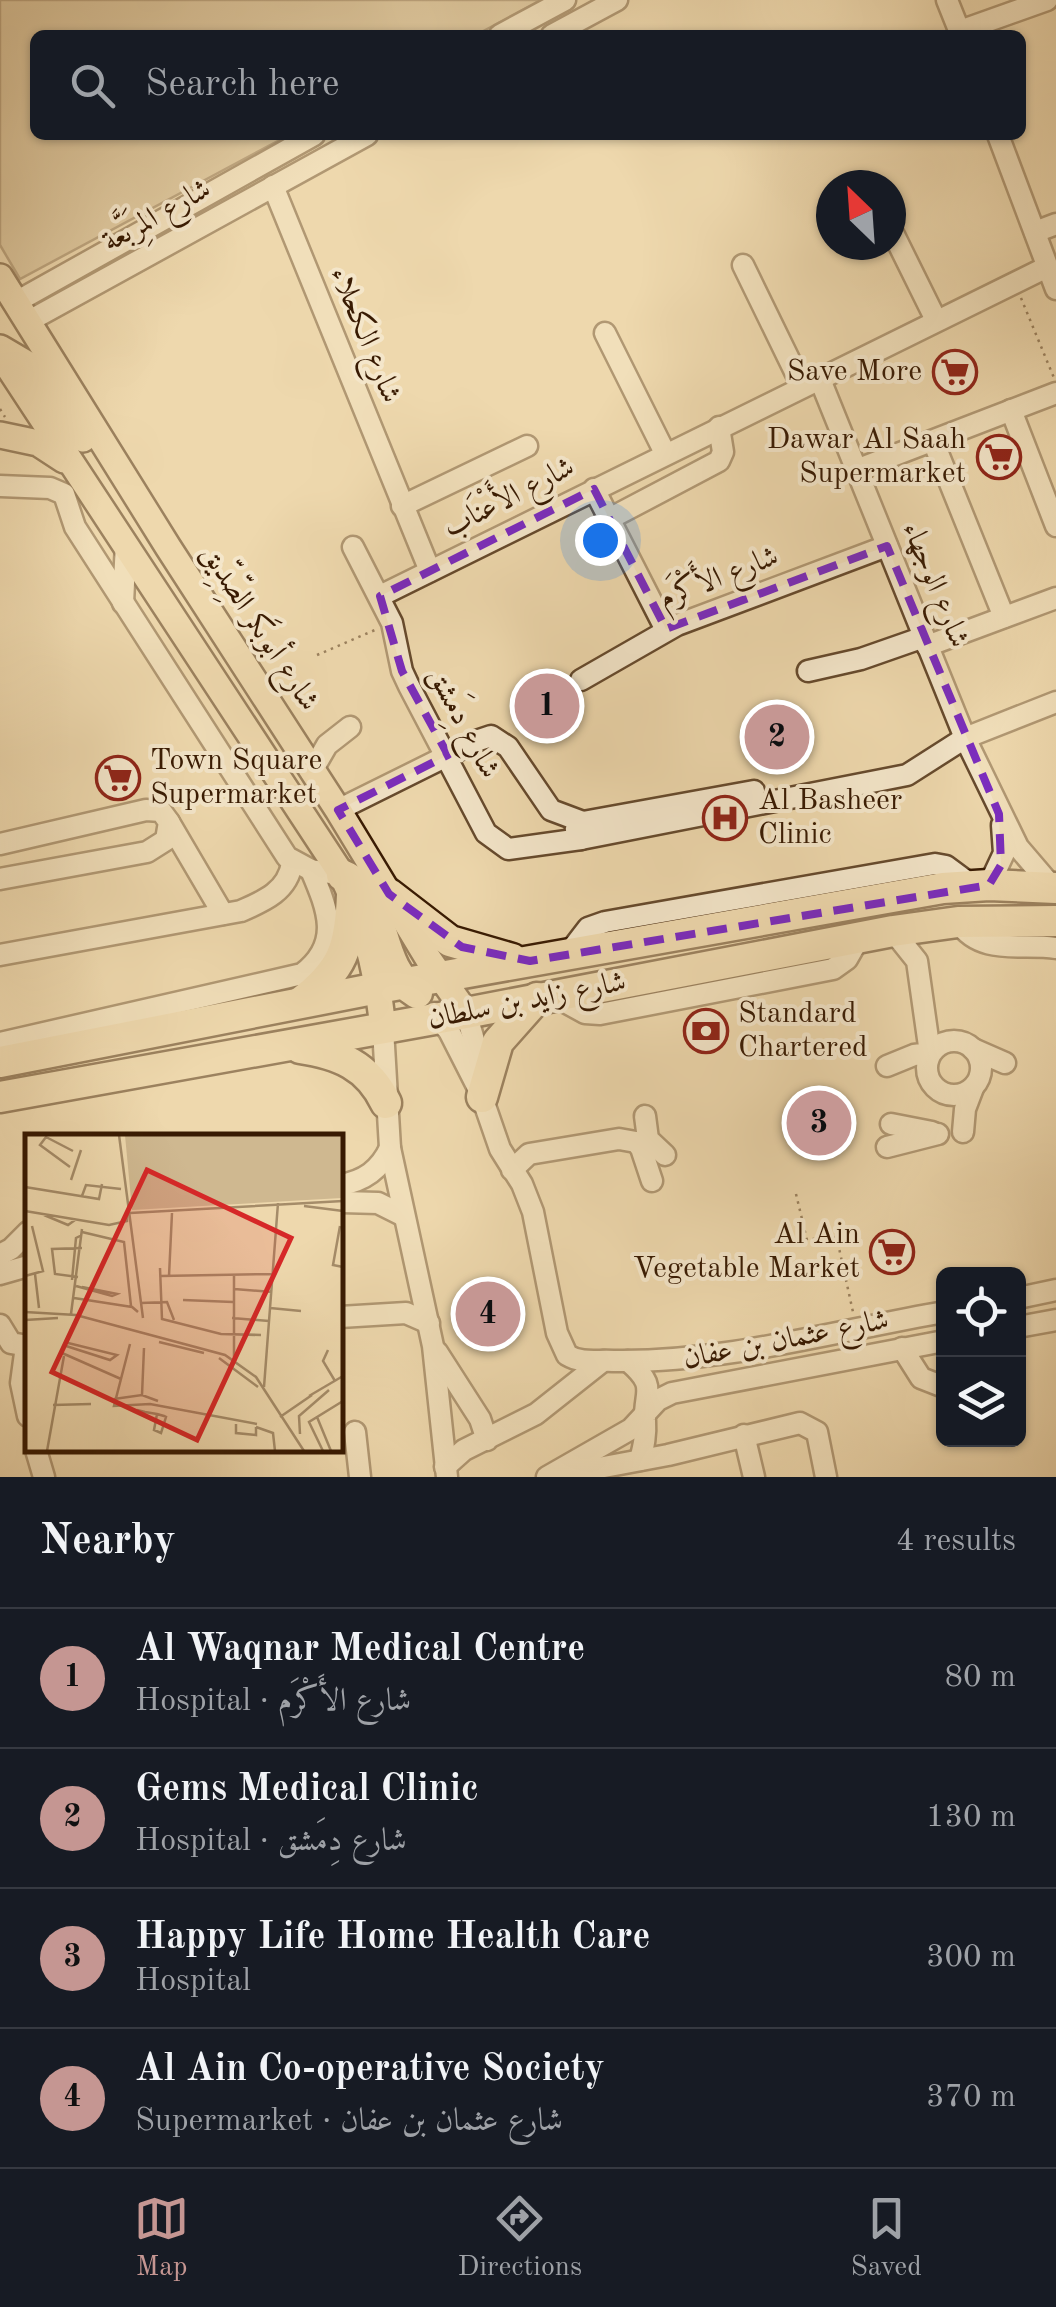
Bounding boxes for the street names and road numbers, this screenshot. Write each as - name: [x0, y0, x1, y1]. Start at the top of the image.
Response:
- street label: شارع المِرَبَّعة: [92, 163, 220, 265]
- street label: شارع الكحلاء: [317, 262, 408, 410]
- street label: شارع الأَعْنَاب: [433, 441, 583, 551]
- street label: شارع الوجهاء: [889, 518, 974, 655]
- street label: شارع الأَكْرَم: [651, 530, 786, 623]
- street label: شارع أبوبَكر الصِّدِّيق: [188, 535, 331, 721]
- street label: شارع دِمَشق: [414, 658, 513, 787]
- street label: شارع زايد بن سلطان: [425, 967, 630, 1043]
- street label: شارع عثمان بن عفان: [681, 1305, 893, 1383]

